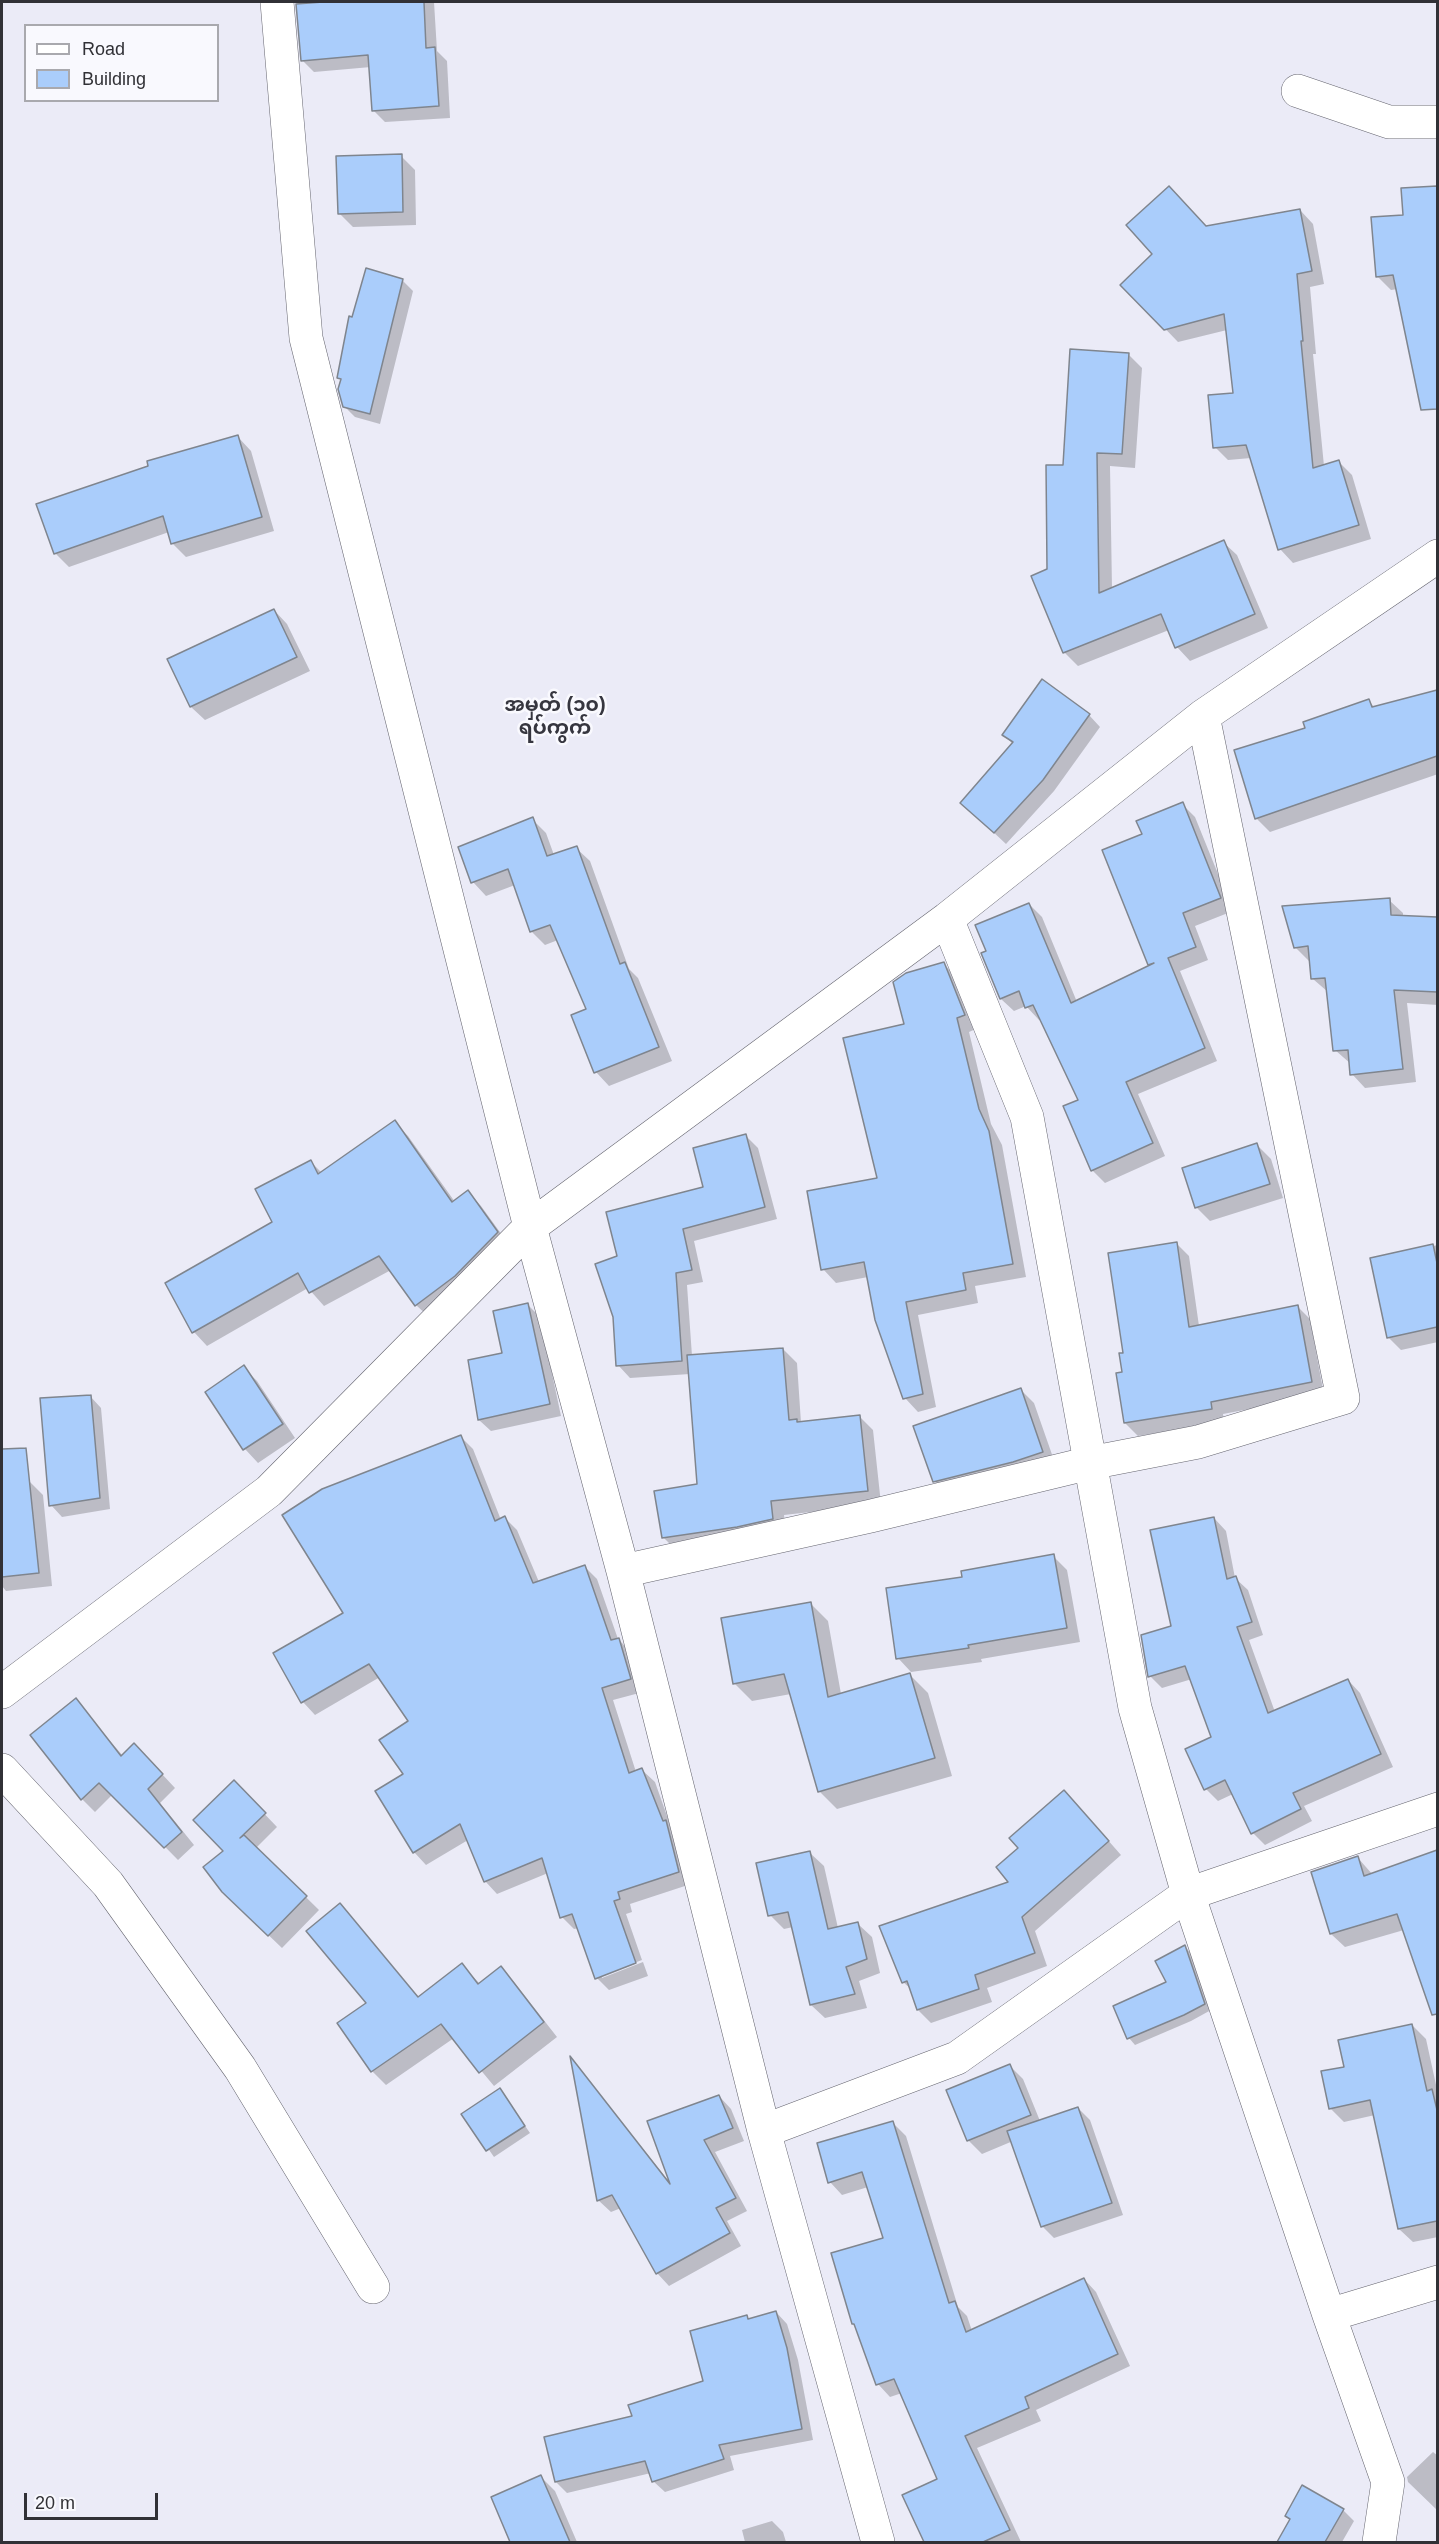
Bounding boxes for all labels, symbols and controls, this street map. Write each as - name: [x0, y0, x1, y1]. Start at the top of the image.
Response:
- legend: [24, 24, 219, 102]
- text: Road: [82, 39, 125, 59]
- text: Building: [82, 69, 146, 89]
- district label: အမှတ် (၁၀) ရပ်ကွက်: [504, 693, 606, 740]
- scale bar: [27, 2481, 160, 2519]
- text: 20 m: [35, 2493, 75, 2513]

